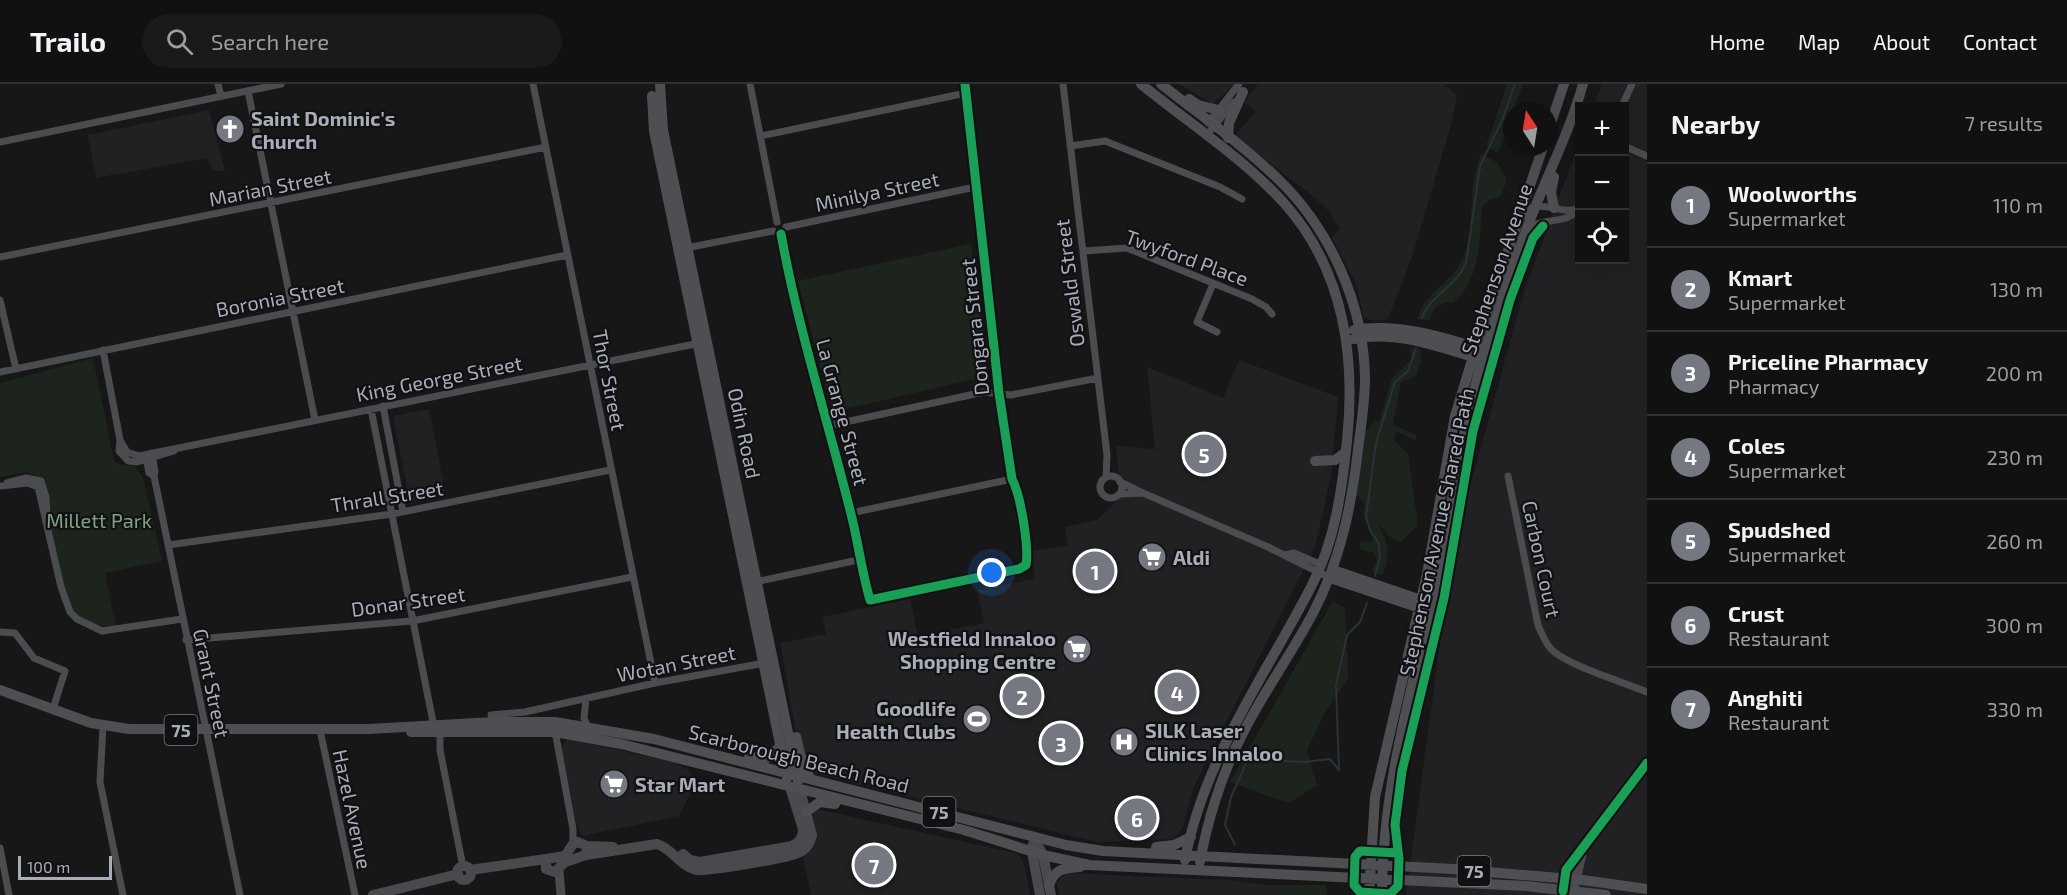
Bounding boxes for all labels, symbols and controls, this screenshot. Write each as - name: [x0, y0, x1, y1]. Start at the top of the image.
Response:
- search box: [142, 14, 562, 68]
- text: Trailo: [30, 24, 106, 58]
- icon: search: [163, 25, 196, 58]
- text: Search here: [211, 28, 329, 54]
- text: Home: [1709, 29, 1765, 54]
- text: Map: [1798, 29, 1840, 54]
- text: About: [1873, 29, 1930, 54]
- text: Contact: [1963, 29, 2037, 54]
- north arrow: [1503, 102, 1557, 156]
- map controls: [1575, 102, 1629, 264]
- button: +: [1575, 102, 1629, 156]
- place label: Saint Dominic's Church: [251, 106, 395, 153]
- text: Nearby: [1671, 108, 1760, 139]
- text: 7 results: [1965, 111, 2043, 135]
- church icon: Saint Dominic's Church: [214, 113, 246, 145]
- button: −: [1575, 156, 1629, 210]
- street label: Marian Street: [207, 163, 334, 211]
- street label: Minilya Street: [813, 166, 942, 216]
- street label: Stephenson Avenue: [1455, 180, 1537, 358]
- text: Woolworths: [1728, 180, 1857, 206]
- text: 1: [1686, 193, 1695, 217]
- text: 110 m: [1993, 193, 2043, 217]
- text: Supermarket: [1728, 206, 1846, 230]
- button: locate: [1575, 210, 1629, 264]
- street label: Oswald Street: [1049, 217, 1089, 348]
- street label: Twyford Place: [1122, 224, 1252, 290]
- street label: Dongara Street: [955, 257, 993, 397]
- text: Kmart: [1728, 264, 1792, 290]
- street label: Boronia Street: [214, 273, 347, 321]
- text: 2: [1685, 277, 1696, 301]
- text: 130 m: [1990, 277, 2043, 301]
- text: Supermarket: [1728, 290, 1846, 314]
- street label: Thor Street: [588, 328, 632, 433]
- street label: La Grange Street: [812, 336, 874, 488]
- text: Priceline Pharmacy: [1728, 348, 1929, 374]
- street label: King George Street: [354, 350, 524, 406]
- text: 3: [1685, 361, 1696, 385]
- text: 200 m: [1986, 361, 2043, 385]
- text: Pharmacy: [1728, 374, 1819, 398]
- street label: Odin Road: [724, 386, 766, 480]
- street label: Stephenson Avenue Shared Path: [1394, 386, 1478, 678]
- pin: 5: [1184, 432, 1224, 476]
- text: Coles: [1728, 432, 1785, 458]
- text: 4: [1684, 445, 1697, 469]
- text: 230 m: [1987, 445, 2043, 469]
- text: Supermarket: [1728, 458, 1846, 482]
- street label: Thrall Street: [329, 475, 445, 517]
- street label: Carbon Court: [1518, 498, 1566, 620]
- park label: Millett Park: [46, 508, 152, 532]
- text: Spudshed: [1728, 516, 1831, 542]
- text: 5: [1685, 529, 1696, 553]
- text: 260 m: [1986, 529, 2043, 553]
- supermarket icon: Aldi: [1136, 541, 1168, 573]
- text: Supermarket: [1728, 542, 1846, 566]
- place label: Aldi: [1173, 545, 1210, 569]
- pin: 1: [1076, 548, 1114, 594]
- your location: [977, 558, 1006, 587]
- street label: Donar Street: [349, 581, 467, 621]
- text: Crust: [1728, 600, 1784, 626]
- text: 6: [1685, 613, 1696, 637]
- text: 300 m: [1986, 613, 2043, 637]
- street label: Grant Street: [189, 626, 235, 740]
- place label: Westfield Innaloo Shopping Centre: [888, 626, 1056, 673]
- text: Restaurant: [1728, 626, 1829, 650]
- supermarket icon: Westfield Innaloo Shopping Centre: [1061, 633, 1093, 665]
- street label: Wotan Street: [615, 640, 738, 686]
- pin: 4: [1158, 670, 1196, 714]
- pin: 2: [1002, 674, 1042, 718]
- text: Anghiti: [1728, 684, 1803, 710]
- place label: Goodlife Health Clubs: [836, 696, 956, 743]
- text: 7: [1685, 697, 1696, 721]
- text: 330 m: [1987, 697, 2043, 721]
- sports icon: Goodlife Health Clubs: [961, 703, 993, 735]
- text: Restaurant: [1728, 710, 1829, 734]
- road number: 75: [164, 715, 198, 745]
- place label: SILK Laser Clinics Innaloo: [1145, 718, 1283, 765]
- street label: Scarborough Beach Road: [686, 719, 912, 797]
- pin: 3: [1042, 720, 1080, 766]
- hospital icon: SILK Laser Clinics Innaloo: [1108, 726, 1140, 758]
- street label: Hazel Avenue: [329, 747, 377, 871]
- supermarket icon: Star Mart: [598, 768, 630, 800]
- place label: Star Mart: [635, 772, 725, 796]
- pin: 6: [1118, 796, 1156, 840]
- road number: 75: [922, 797, 956, 827]
- pin: 7: [854, 842, 894, 888]
- scale bar: [18, 853, 112, 880]
- road number: 75: [1458, 856, 1490, 886]
- text: 100 m: [27, 857, 70, 876]

